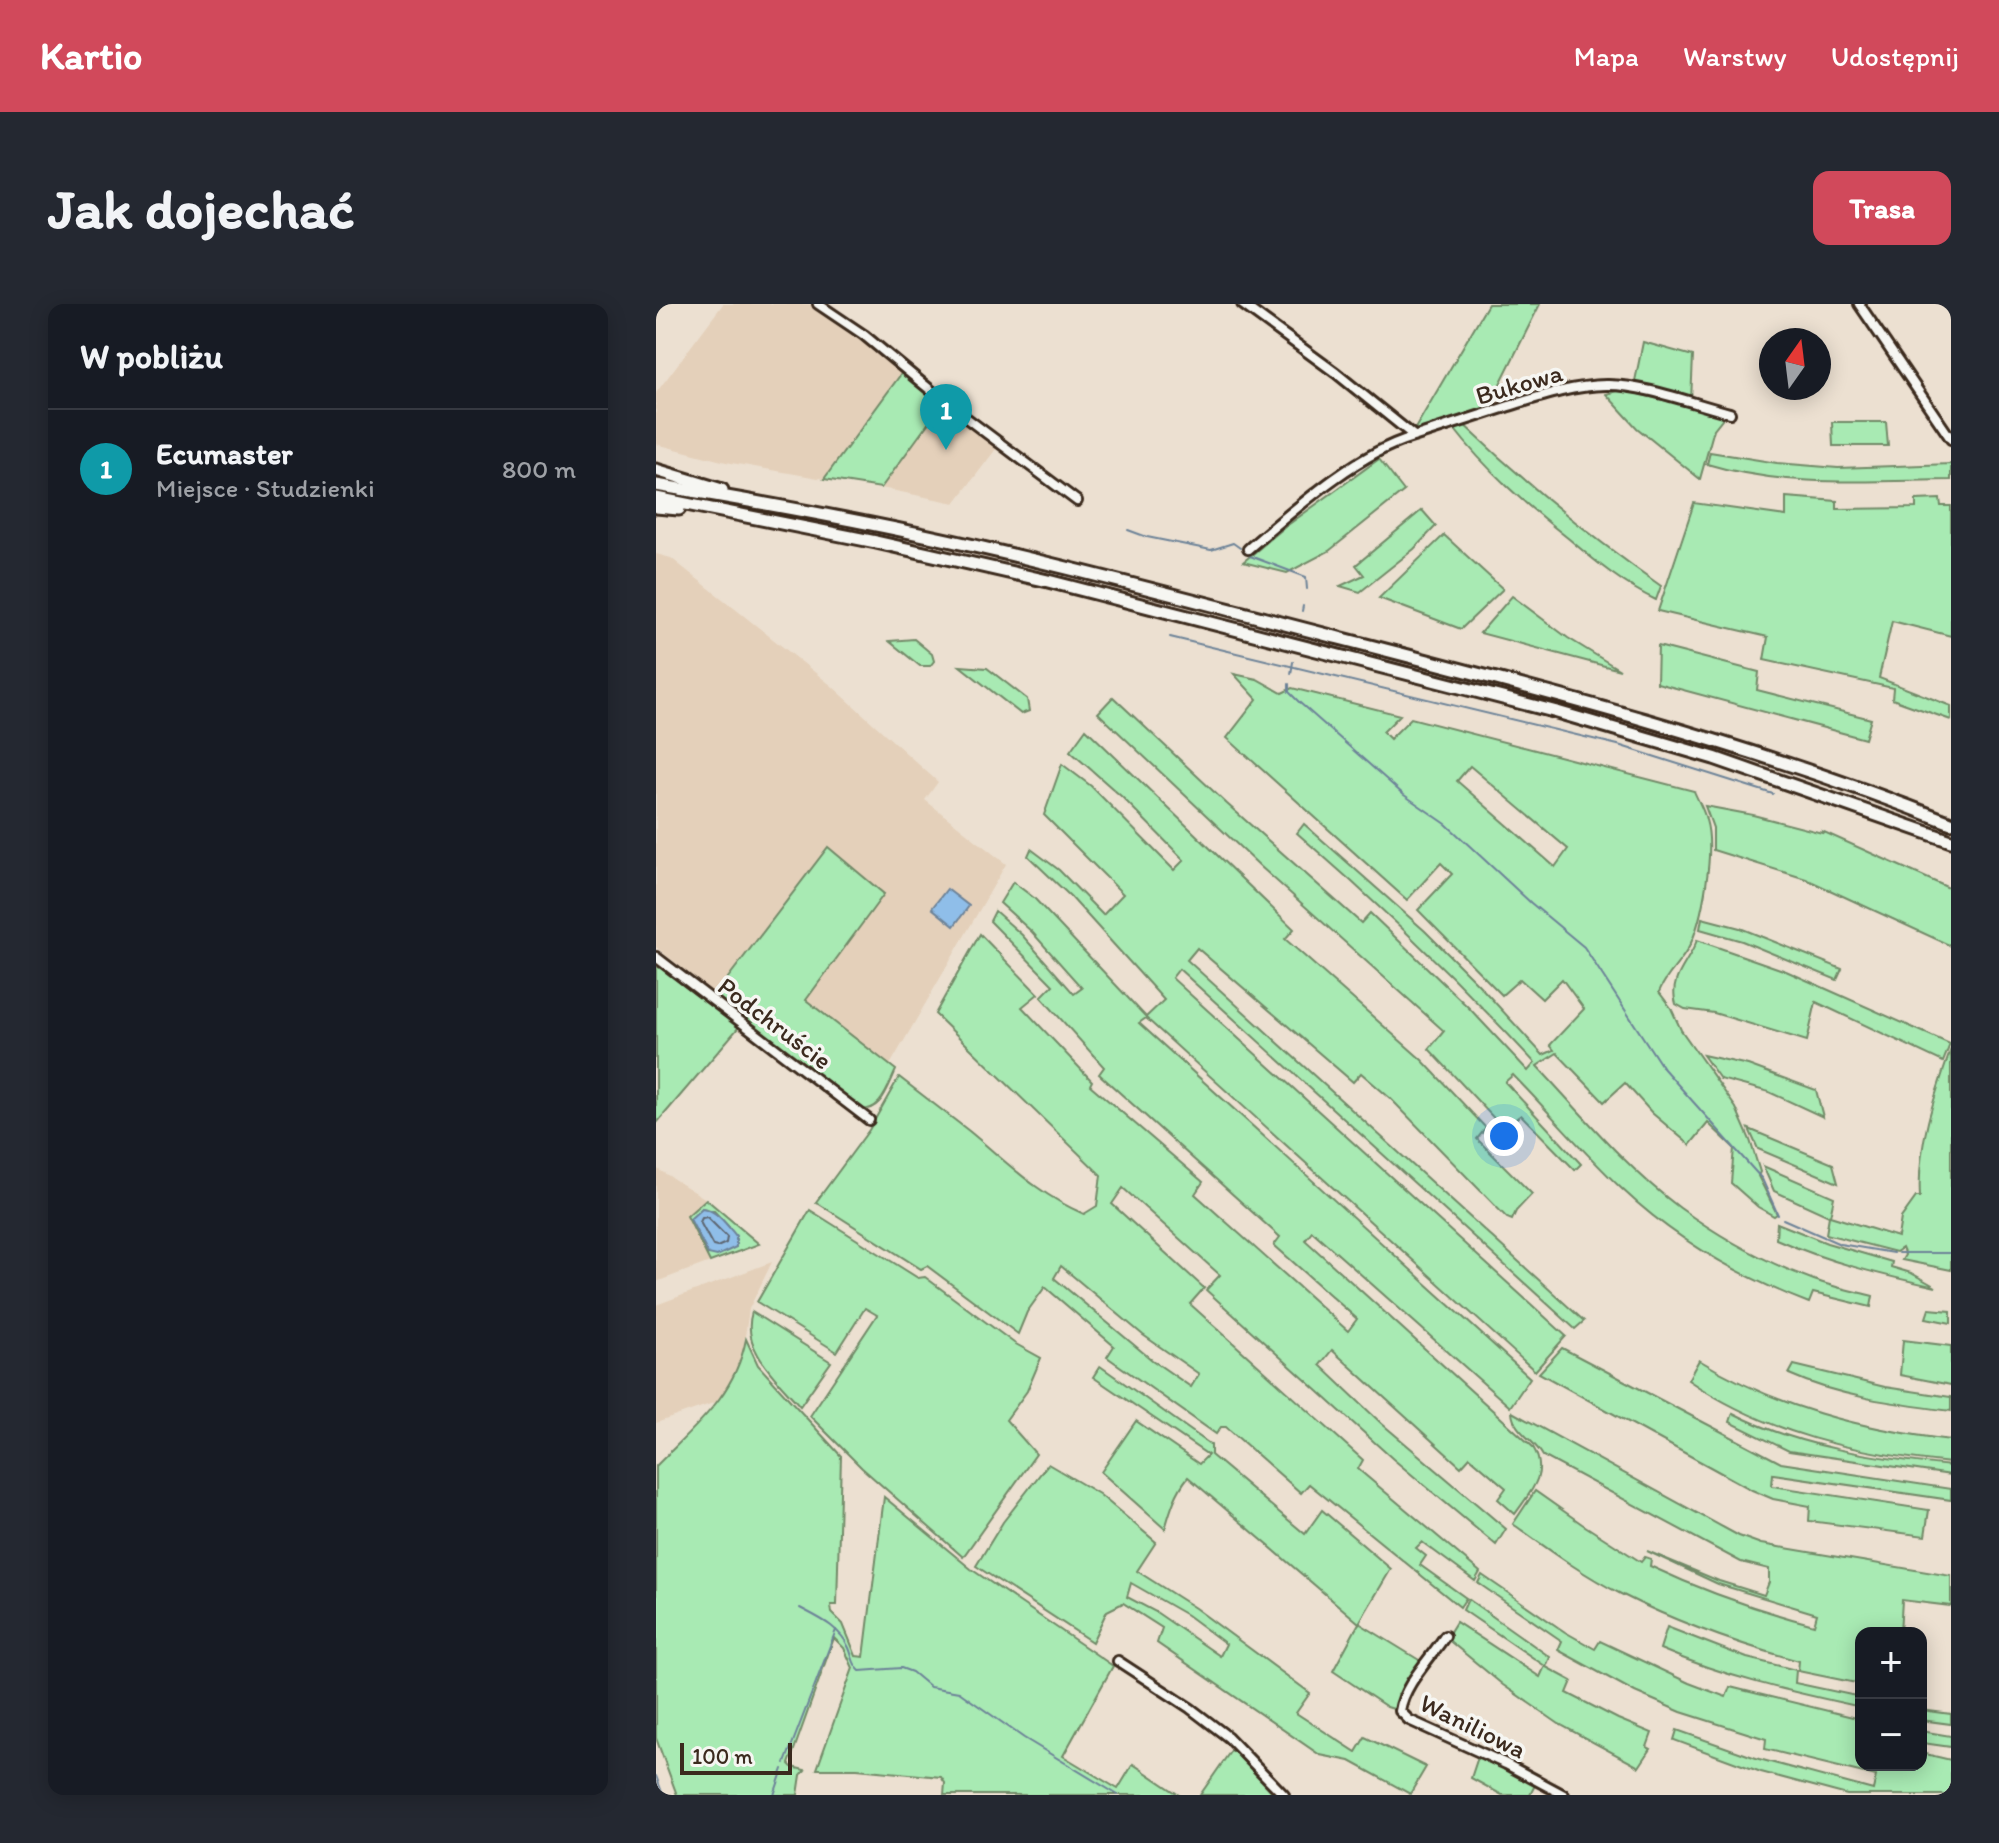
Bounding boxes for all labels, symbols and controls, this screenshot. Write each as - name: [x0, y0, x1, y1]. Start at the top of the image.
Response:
- text: Kartio: [40, 33, 142, 79]
- text: Mapa: [1574, 39, 1639, 73]
- text: Warstwy: [1683, 39, 1787, 73]
- text: Udostępnij: [1831, 39, 1959, 73]
- button: Trasa: [1813, 171, 1951, 245]
- text: Jak dojechać: [48, 175, 354, 242]
- north arrow: [1759, 328, 1831, 400]
- text: W pobliżu: [80, 336, 223, 377]
- street label: Bukowa: [1472, 356, 1567, 412]
- pin: 1: [920, 384, 972, 450]
- text: Ecumaster: [156, 435, 293, 472]
- text: 1: [100, 453, 112, 485]
- text: 800 m: [502, 453, 576, 485]
- text: Miejsce · Studzienki: [156, 472, 375, 504]
- street label: Podchruście: [712, 970, 838, 1076]
- your location: [1484, 1116, 1524, 1156]
- map controls: [1855, 1627, 1927, 1771]
- button: +: [1855, 1627, 1927, 1699]
- street label: Waniliowa: [1415, 1687, 1531, 1765]
- button: −: [1855, 1699, 1927, 1771]
- scale bar: [680, 1739, 792, 1775]
- text: 100 m: [692, 1743, 753, 1770]

